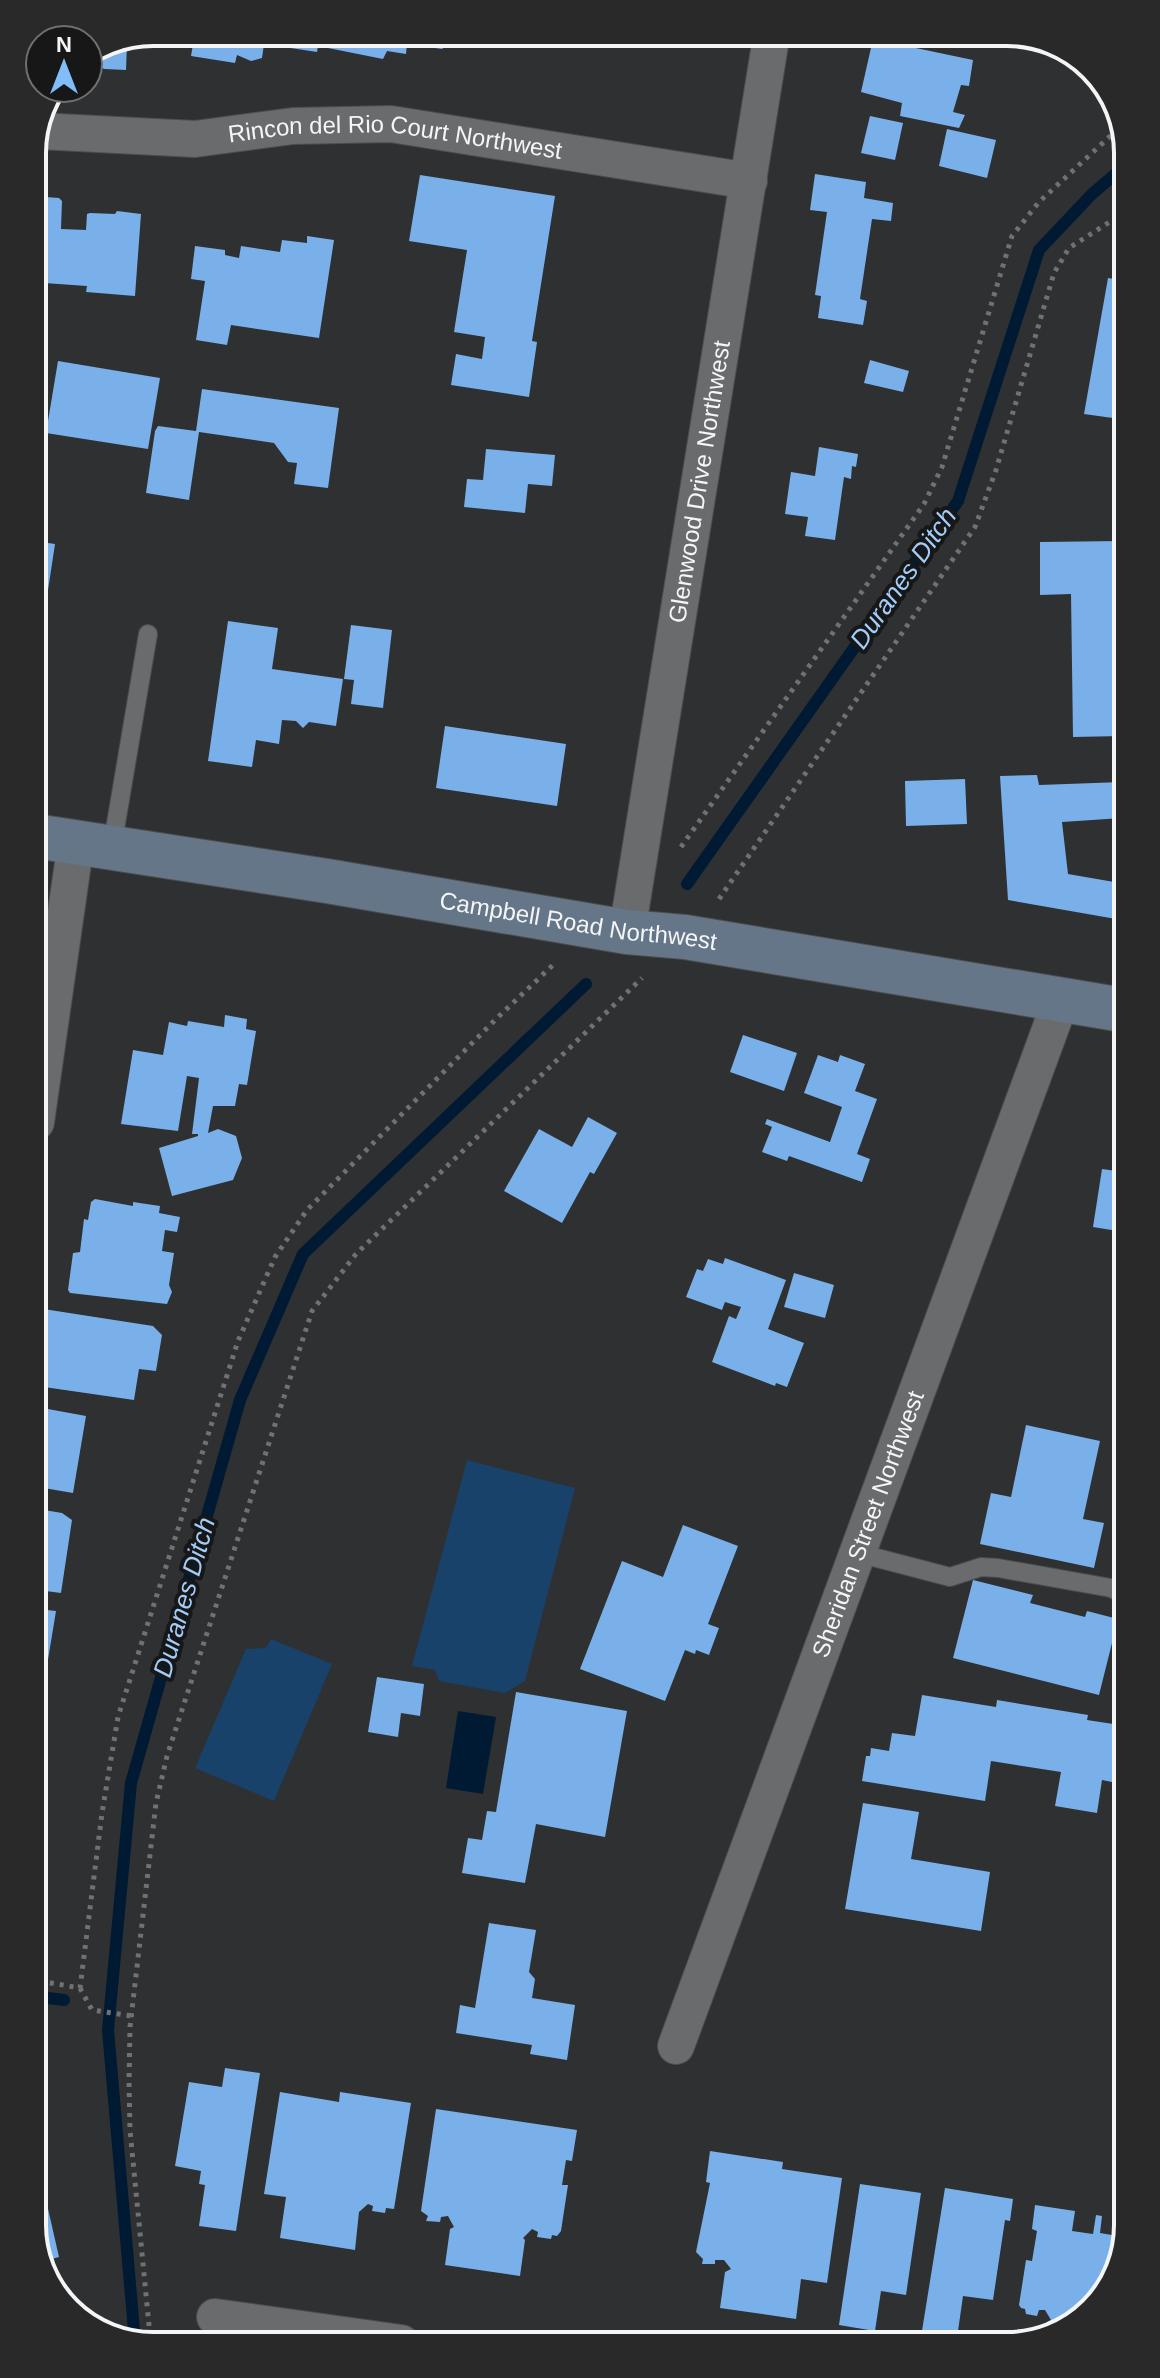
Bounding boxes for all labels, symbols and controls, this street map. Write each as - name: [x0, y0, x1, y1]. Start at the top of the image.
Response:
- north arrow: [24, 24, 104, 104]
- text: N: [56, 32, 72, 57]
- street label: Rincon del Rio Court Northwest: [226, 110, 564, 164]
- street label: Glenwood Drive Northwest: [663, 338, 735, 625]
- water label: Duranes Ditch: [843, 502, 963, 654]
- street label: Campbell Road Northwest: [438, 886, 719, 955]
- street label: Sheridan Street Northwest: [806, 1387, 929, 1661]
- water label: Duranes Ditch: [147, 1514, 221, 1680]

